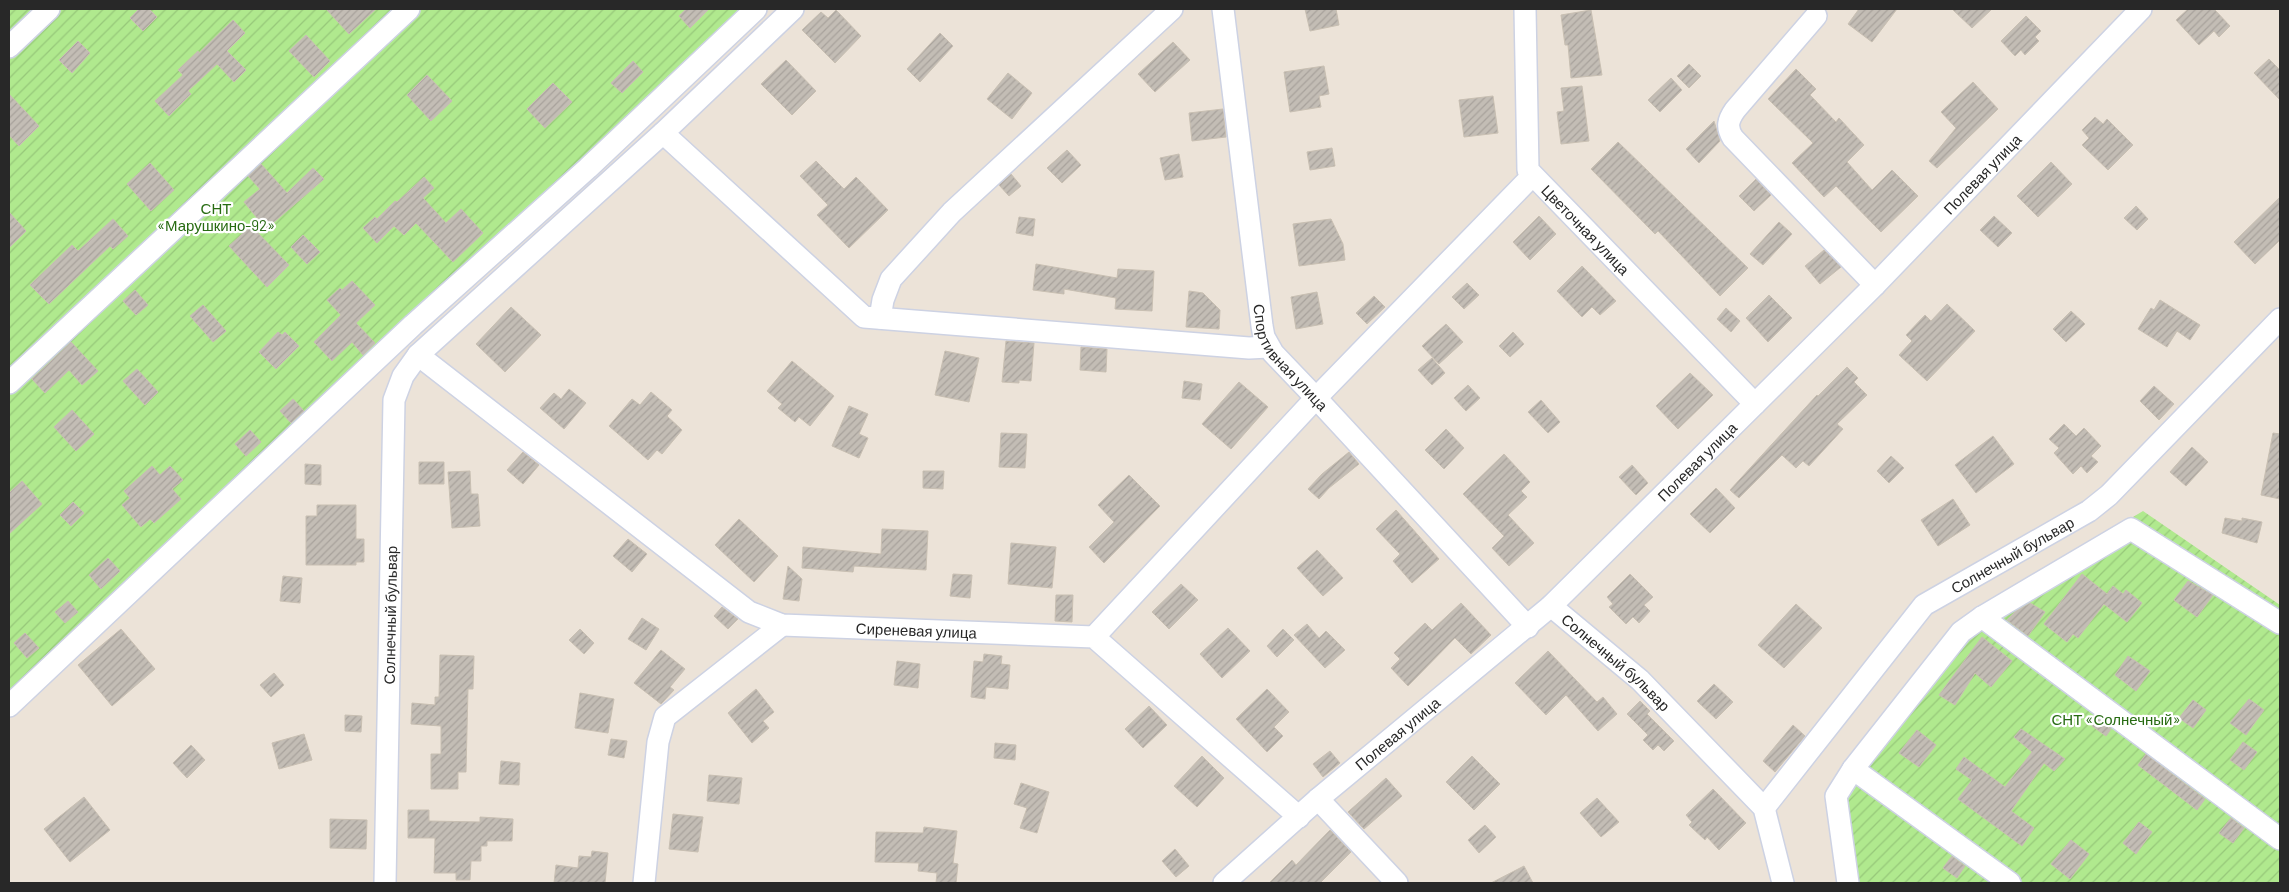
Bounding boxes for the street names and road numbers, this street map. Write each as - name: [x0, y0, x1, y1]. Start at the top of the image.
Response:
- street label: Полевая улица: [1939, 130, 2025, 218]
- street label: Цветочная улица: [1538, 181, 1634, 279]
- street label: Спортивная улица: [1250, 303, 1332, 415]
- street label: Полевая улица: [1653, 418, 1741, 505]
- street label: Солнечный бульвар: [1948, 513, 2077, 597]
- street label: Солнечный бульвар: [380, 546, 400, 685]
- street label: Солнечный бульвар: [1558, 610, 1674, 715]
- street label: Сиреневая улица: [856, 619, 978, 642]
- street label: Полевая улица: [1351, 693, 1444, 774]

